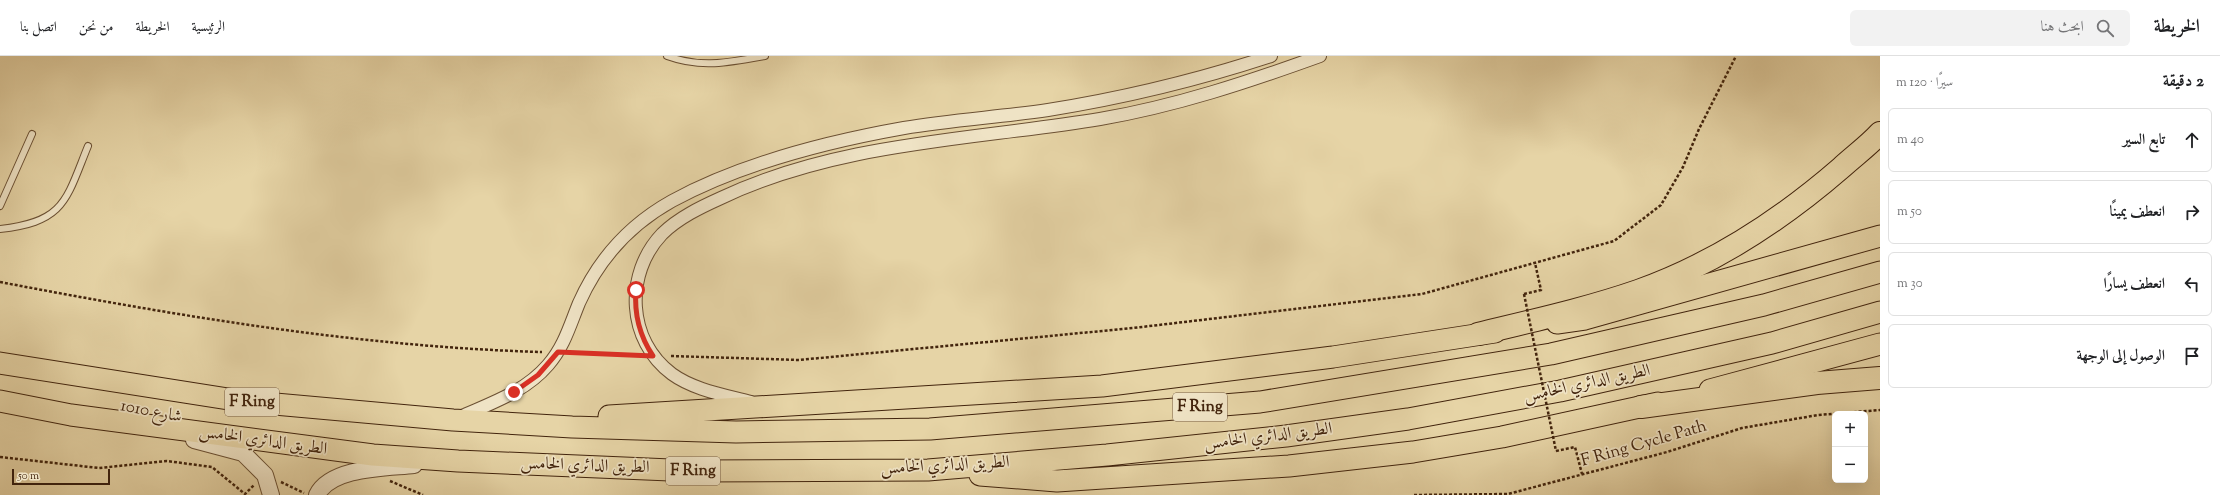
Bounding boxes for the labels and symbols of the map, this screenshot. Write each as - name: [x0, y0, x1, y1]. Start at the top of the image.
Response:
- route start: [627, 281, 645, 299]
- street label: الطريق الدائري الخامس: [1521, 359, 1653, 409]
- route end: [505, 383, 523, 401]
- road number: F Ring: [225, 388, 279, 416]
- road number: F Ring: [1173, 393, 1227, 421]
- street label: شارع 1010: [118, 394, 184, 430]
- street label: F Ring Cycle Path: [1578, 415, 1710, 473]
- street label: الطريق الدائري الخامس: [1202, 417, 1334, 457]
- street label: الطريق الدائري الخامس: [197, 420, 329, 462]
- street label: الطريق الدائري الخامس: [880, 451, 1010, 481]
- street label: الطريق الدائري الخامس: [520, 452, 650, 480]
- road number: F Ring: [666, 457, 720, 485]
- scale bar: [12, 467, 110, 486]

